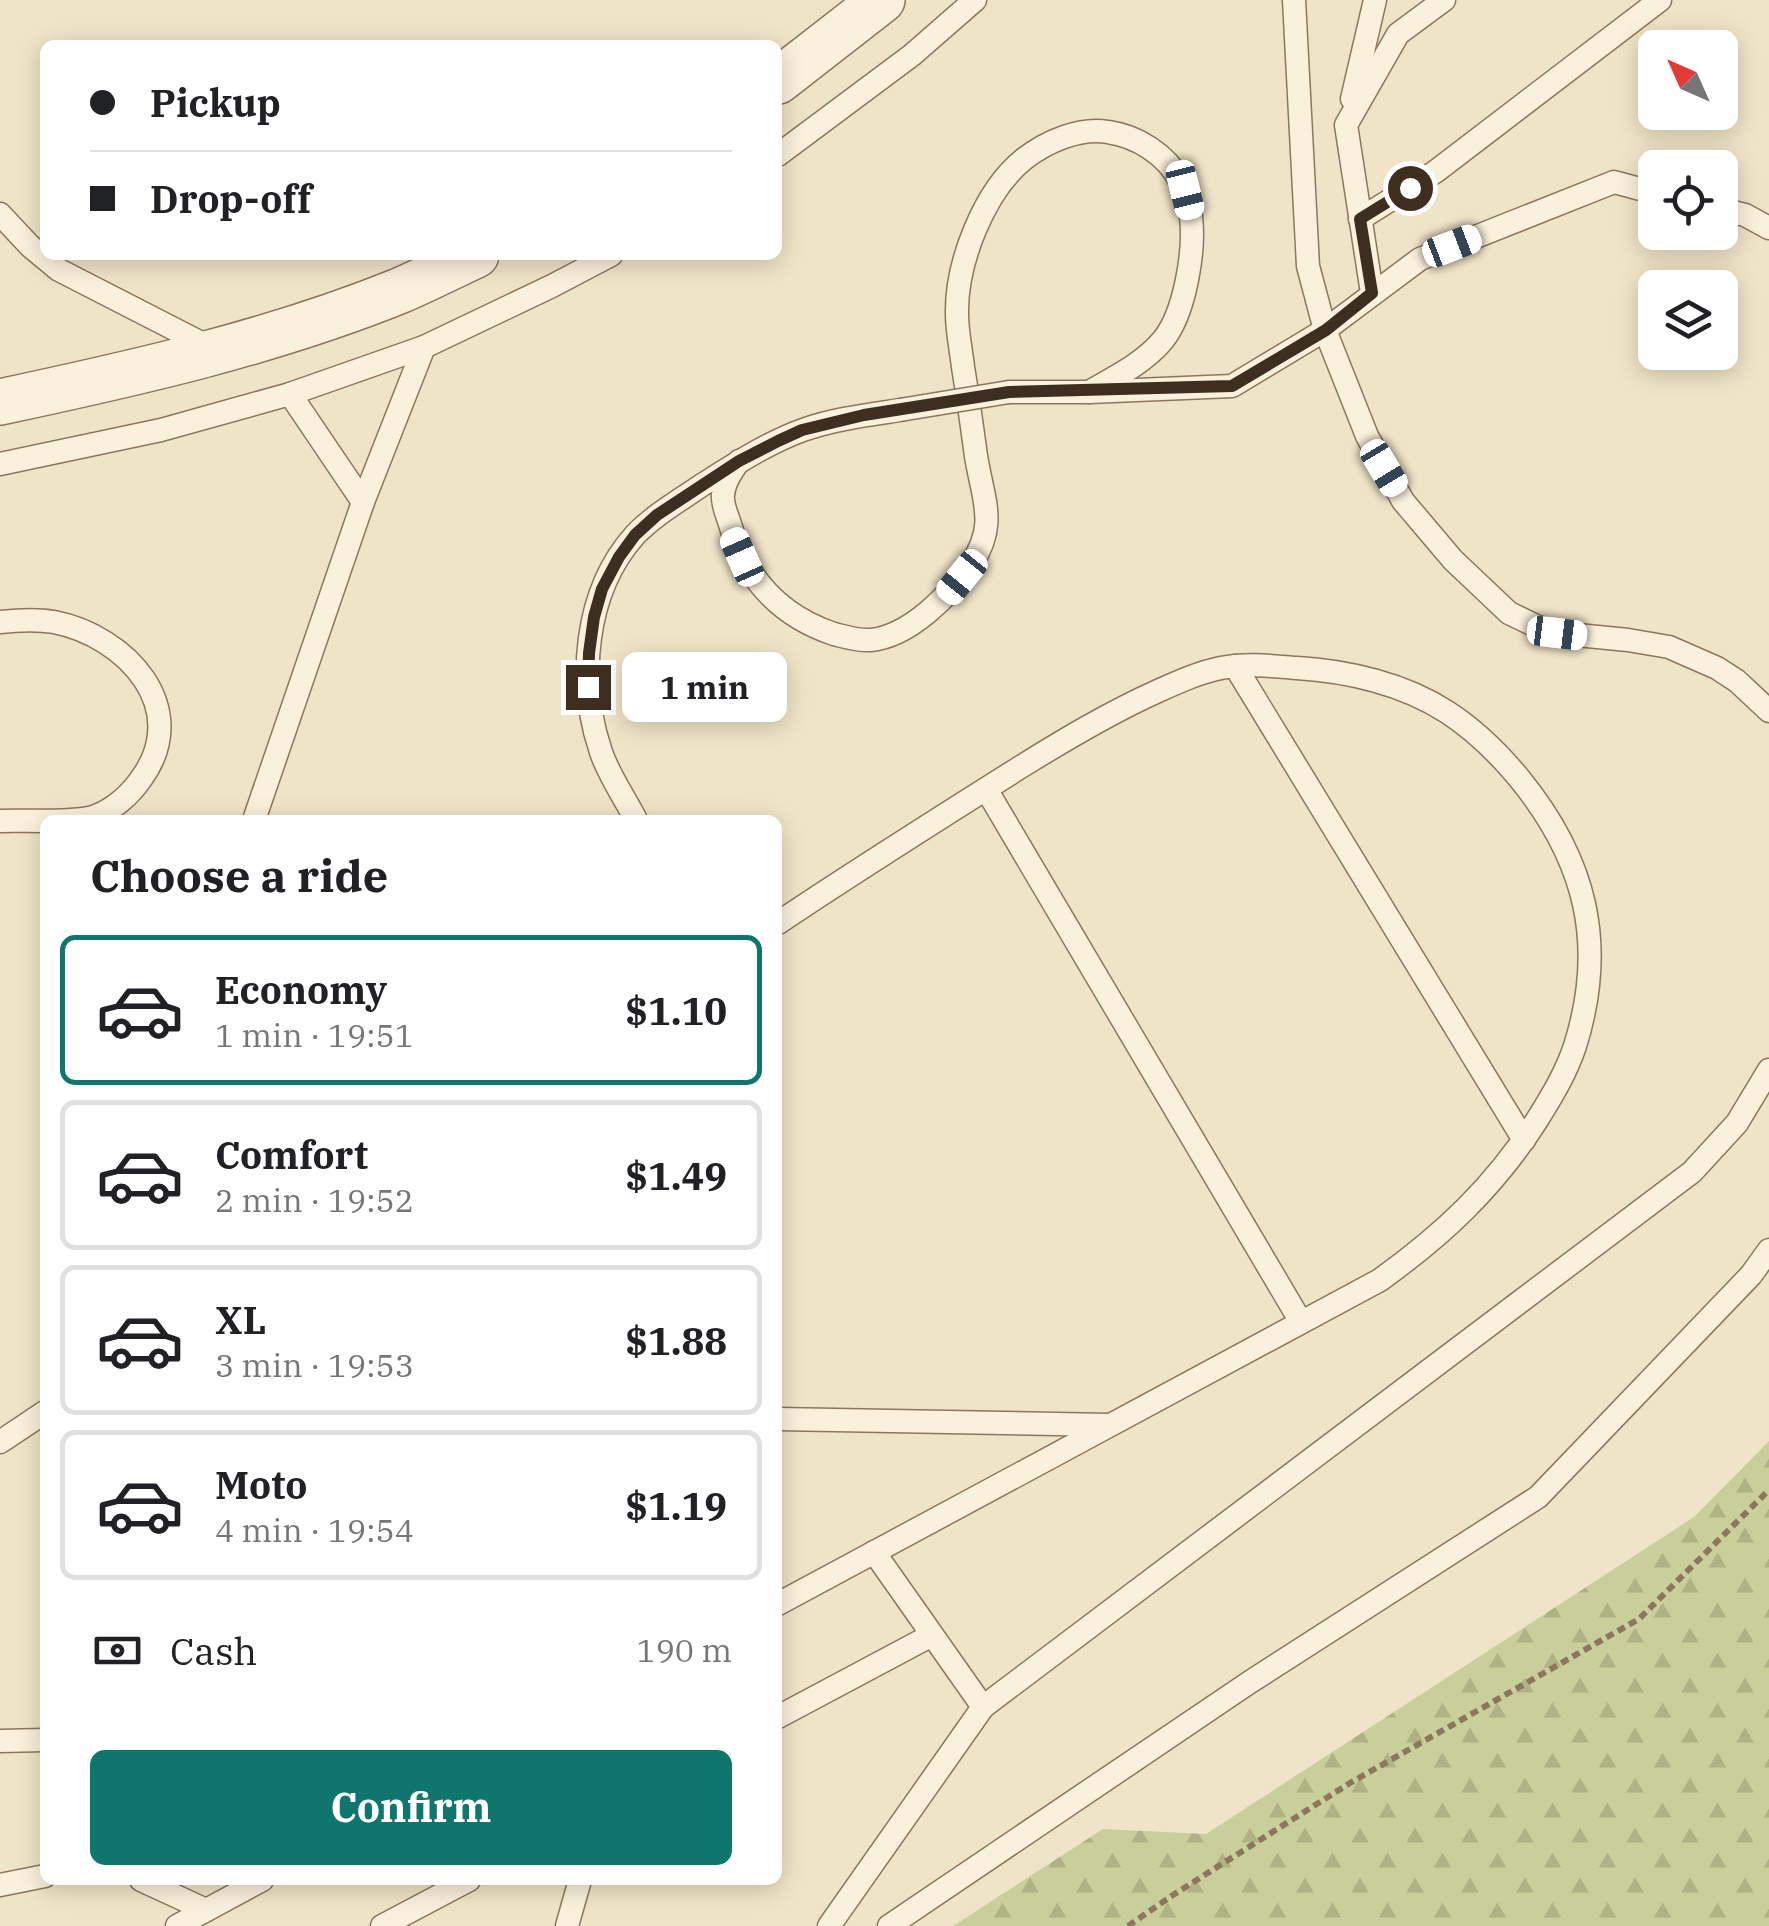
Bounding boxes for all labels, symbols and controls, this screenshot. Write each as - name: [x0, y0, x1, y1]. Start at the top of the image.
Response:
- north arrow: [1638, 30, 1738, 130]
- map controls: [1638, 30, 1738, 370]
- text: Pickup: [150, 78, 281, 127]
- button: locate: [1638, 150, 1738, 250]
- car: [1163, 157, 1207, 223]
- route start: [1388, 166, 1433, 211]
- text: Drop-off: [150, 174, 312, 223]
- car: [1419, 221, 1485, 271]
- button: layers: [1638, 270, 1738, 370]
- car: [1356, 435, 1412, 501]
- car: [716, 523, 768, 591]
- car: [931, 544, 993, 610]
- car: [1525, 614, 1589, 652]
- callout: 1 min: [623, 652, 788, 722]
- route end: [566, 665, 611, 710]
- text: 1 min: [660, 666, 749, 708]
- text: Choose a ride: [90, 846, 388, 904]
- icon: car: [95, 965, 185, 1055]
- text: Economy: [215, 965, 387, 1014]
- text: $1.10: [625, 986, 727, 1035]
- text: 1 min · 19:51: [215, 1014, 414, 1056]
- icon: car: [95, 1130, 185, 1220]
- text: Comfort: [215, 1130, 368, 1179]
- text: $1.49: [625, 1151, 727, 1200]
- text: 2 min · 19:52: [215, 1179, 414, 1221]
- icon: car: [95, 1295, 185, 1385]
- text: XL: [215, 1295, 266, 1344]
- text: $1.88: [625, 1316, 727, 1365]
- text: 3 min · 19:53: [215, 1344, 414, 1386]
- icon: car: [95, 1460, 185, 1550]
- text: Moto: [215, 1460, 307, 1509]
- text: $1.19: [625, 1481, 727, 1530]
- text: 4 min · 19:54: [215, 1509, 414, 1551]
- icon: cash: [90, 1623, 145, 1678]
- text: Cash: [170, 1626, 257, 1675]
- text: 190 m: [636, 1629, 732, 1671]
- button: Confirm: [90, 1750, 732, 1865]

